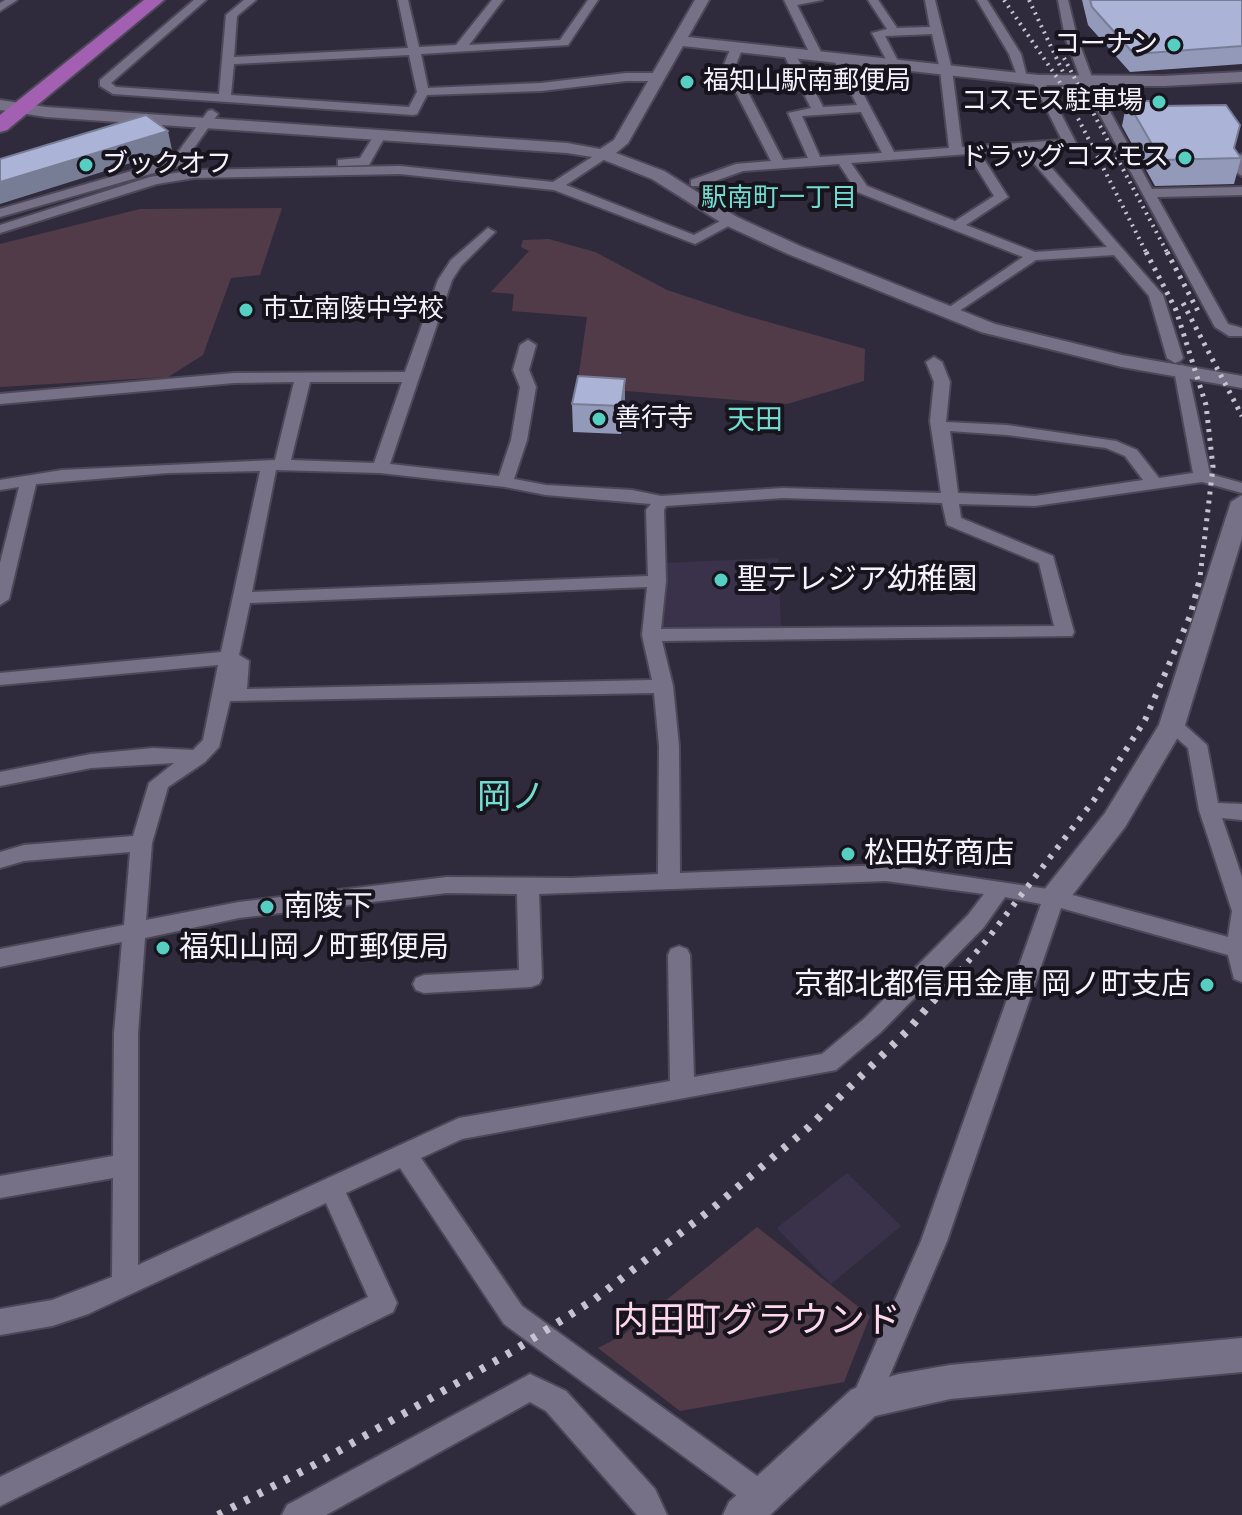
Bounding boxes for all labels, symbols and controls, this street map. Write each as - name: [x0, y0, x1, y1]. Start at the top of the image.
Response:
- place label: コーナン: [1054, 29, 1158, 61]
- marker: コーナン: [1165, 36, 1183, 54]
- place label: 福知山駅南郵便局: [703, 66, 911, 98]
- marker: 福知山駅南郵便局: [678, 73, 696, 91]
- place label: コスモス駐車場: [961, 86, 1143, 118]
- marker: コスモス駐車場: [1150, 93, 1168, 111]
- place label: ドラッグコスモス: [961, 142, 1169, 174]
- place label: ブックオフ: [102, 149, 232, 181]
- marker: ドラッグコスモス: [1176, 149, 1194, 167]
- marker: ブックオフ: [77, 156, 95, 174]
- district label: 駅南町一丁目: [701, 183, 857, 215]
- place label: 市立南陵中学校: [262, 294, 444, 326]
- marker: 市立南陵中学校: [237, 301, 255, 319]
- place label: 善行寺: [615, 403, 693, 435]
- district label: 天田: [727, 404, 783, 438]
- marker: 善行寺: [590, 410, 608, 428]
- place label: 聖テレジア幼稚園: [737, 562, 977, 598]
- marker: 聖テレジア幼稚園: [712, 571, 730, 589]
- district label: 岡ノ: [477, 778, 545, 818]
- place label: 松田好商店: [864, 836, 1014, 872]
- marker: 松田好商店: [839, 845, 857, 863]
- place label: 南陵下: [283, 889, 373, 925]
- marker: 南陵下: [258, 898, 276, 916]
- place label: 福知山岡ノ町郵便局: [179, 930, 449, 966]
- marker: 福知山岡ノ町郵便局: [154, 939, 172, 957]
- place label: 京都北都信用金庫 岡ノ町支店: [794, 967, 1191, 1003]
- marker: 京都北都信用金庫 岡ノ町支店: [1198, 976, 1216, 994]
- park label: 内田町グラウンド: [613, 1300, 901, 1344]

